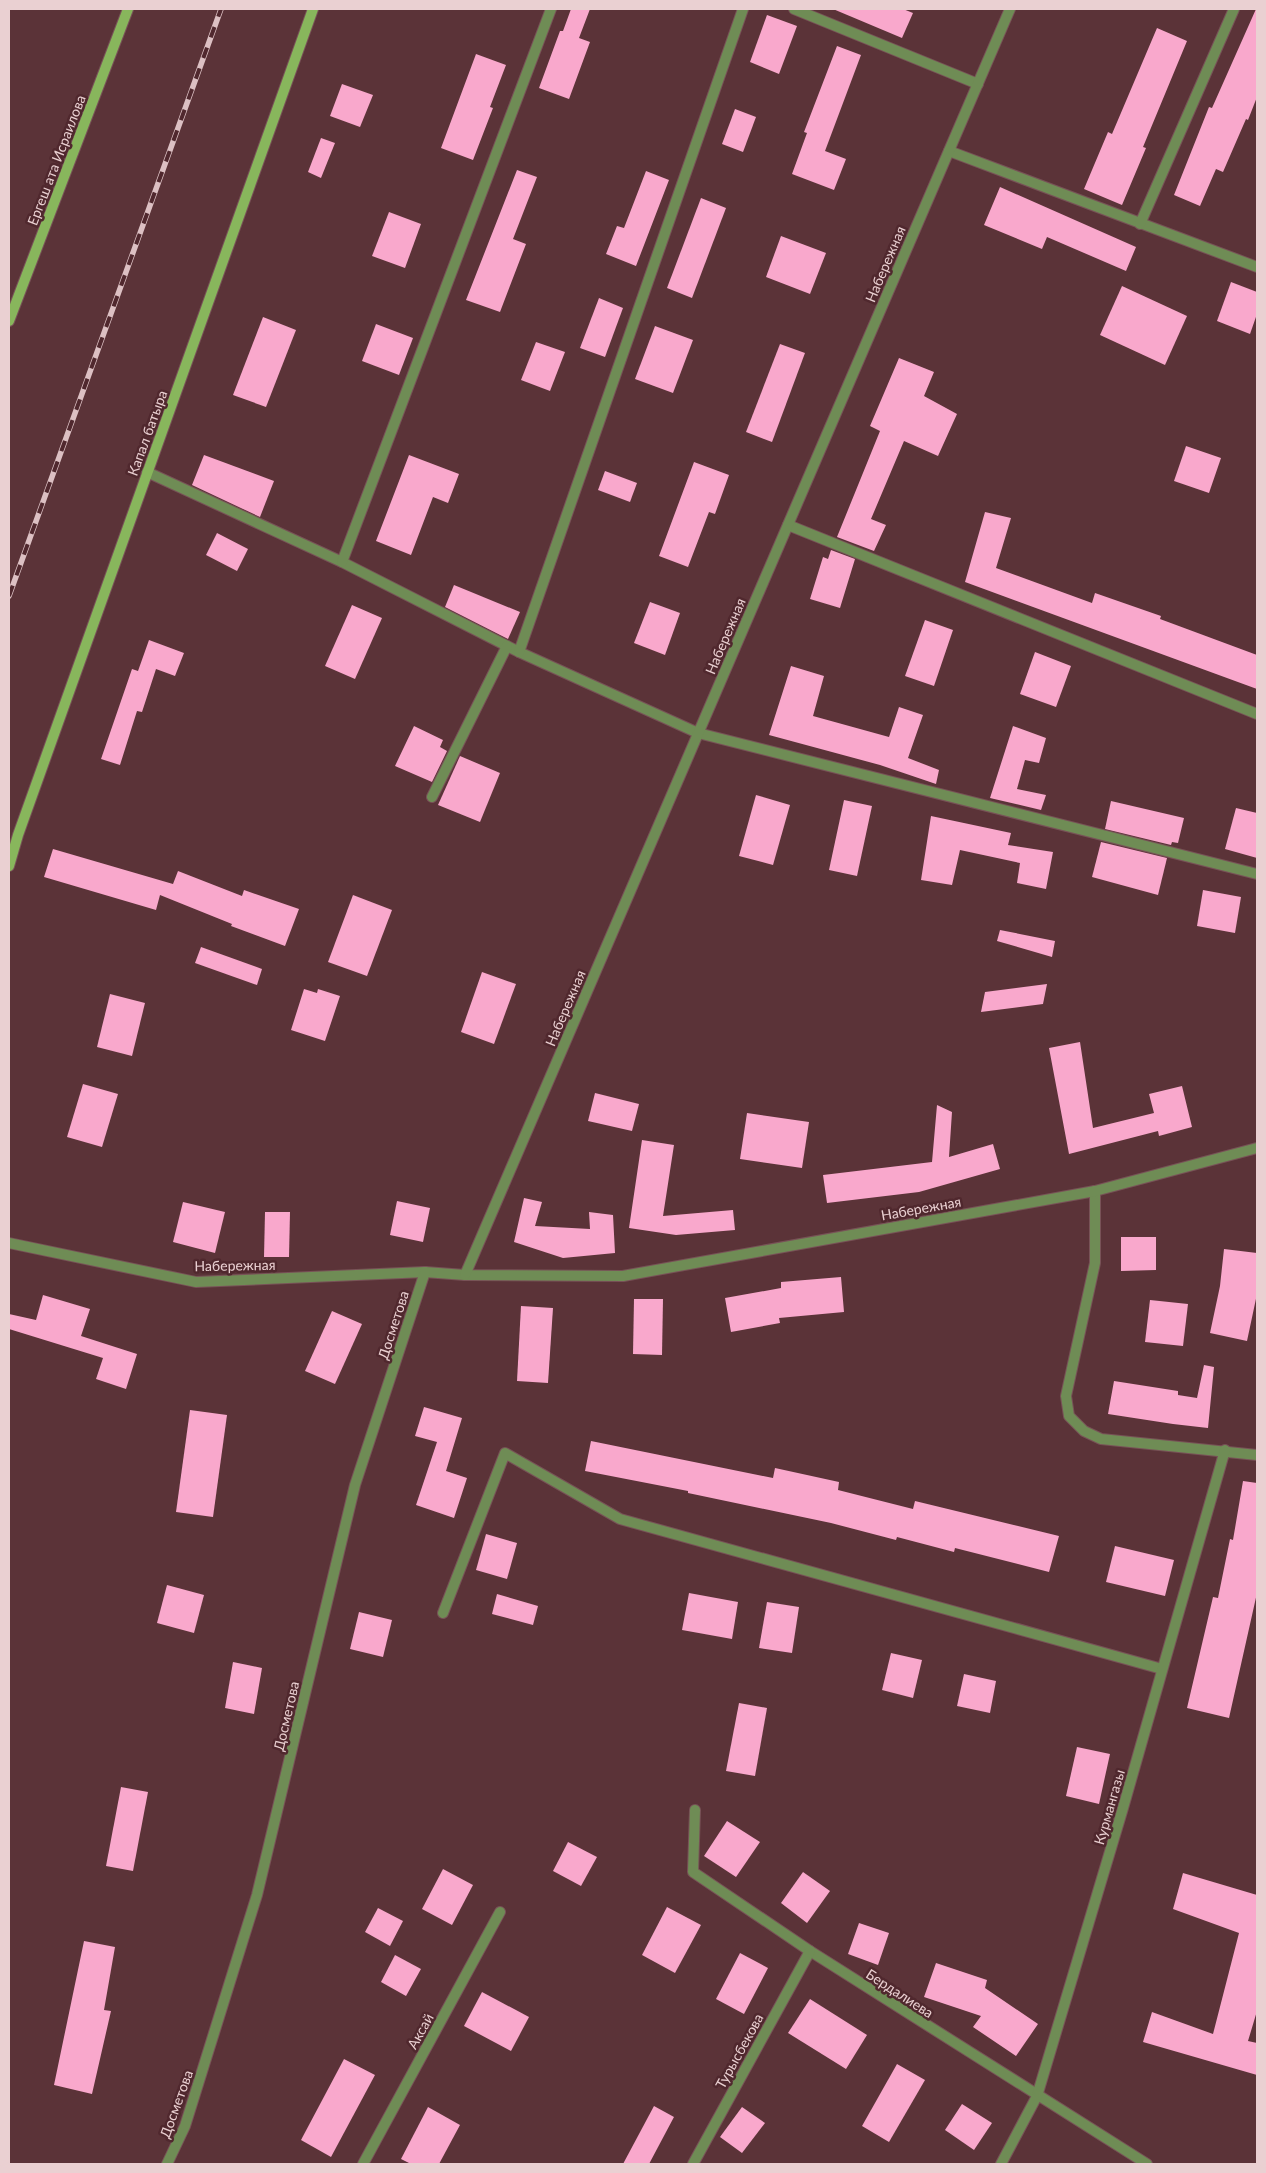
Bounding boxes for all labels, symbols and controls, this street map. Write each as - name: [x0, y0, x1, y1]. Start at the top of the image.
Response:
- street label: Ергеш ата Исраилова: [23, 92, 89, 227]
- street label: Набережная: [861, 223, 909, 305]
- street label: Капал батыра: [124, 388, 170, 478]
- street label: Набережная: [701, 595, 749, 677]
- street label: Набережная: [541, 967, 589, 1049]
- street label: Набережная: [880, 1193, 962, 1223]
- street label: Набережная: [194, 1256, 276, 1274]
- street label: Досметова: [374, 1289, 412, 1361]
- street label: Досметова: [270, 1679, 302, 1753]
- street label: Курмангазы: [1090, 1767, 1128, 1847]
- street label: Бердалиева: [863, 1965, 937, 2021]
- street label: Аксай: [403, 2010, 437, 2052]
- street label: Турысбекова: [711, 2010, 767, 2092]
- street label: Досметова: [156, 2068, 196, 2140]

